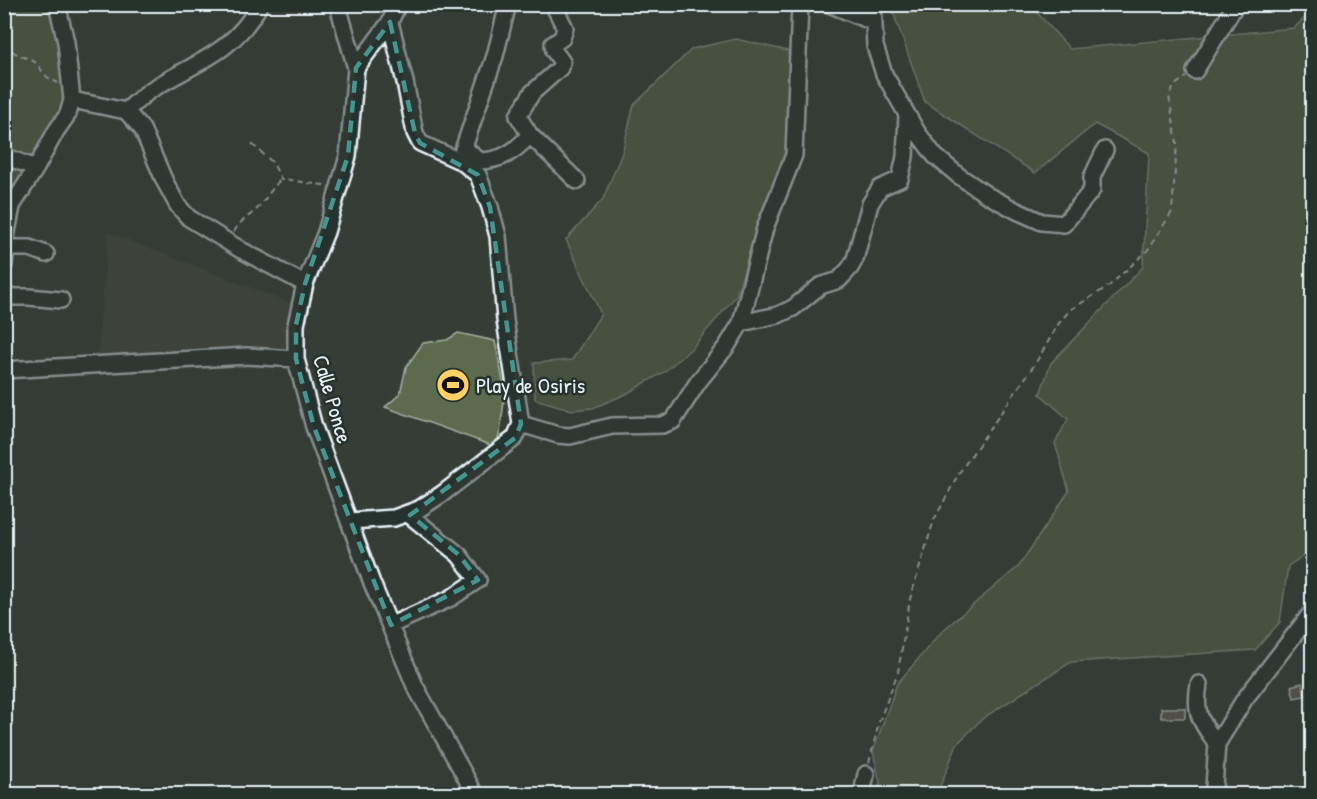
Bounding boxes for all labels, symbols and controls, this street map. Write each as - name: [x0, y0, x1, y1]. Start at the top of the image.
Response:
- street label: Calle Ponce: [306, 351, 360, 447]
- sports icon: Play de Osiris: [435, 367, 471, 403]
- place label: Play de Osiris: [476, 370, 585, 400]

